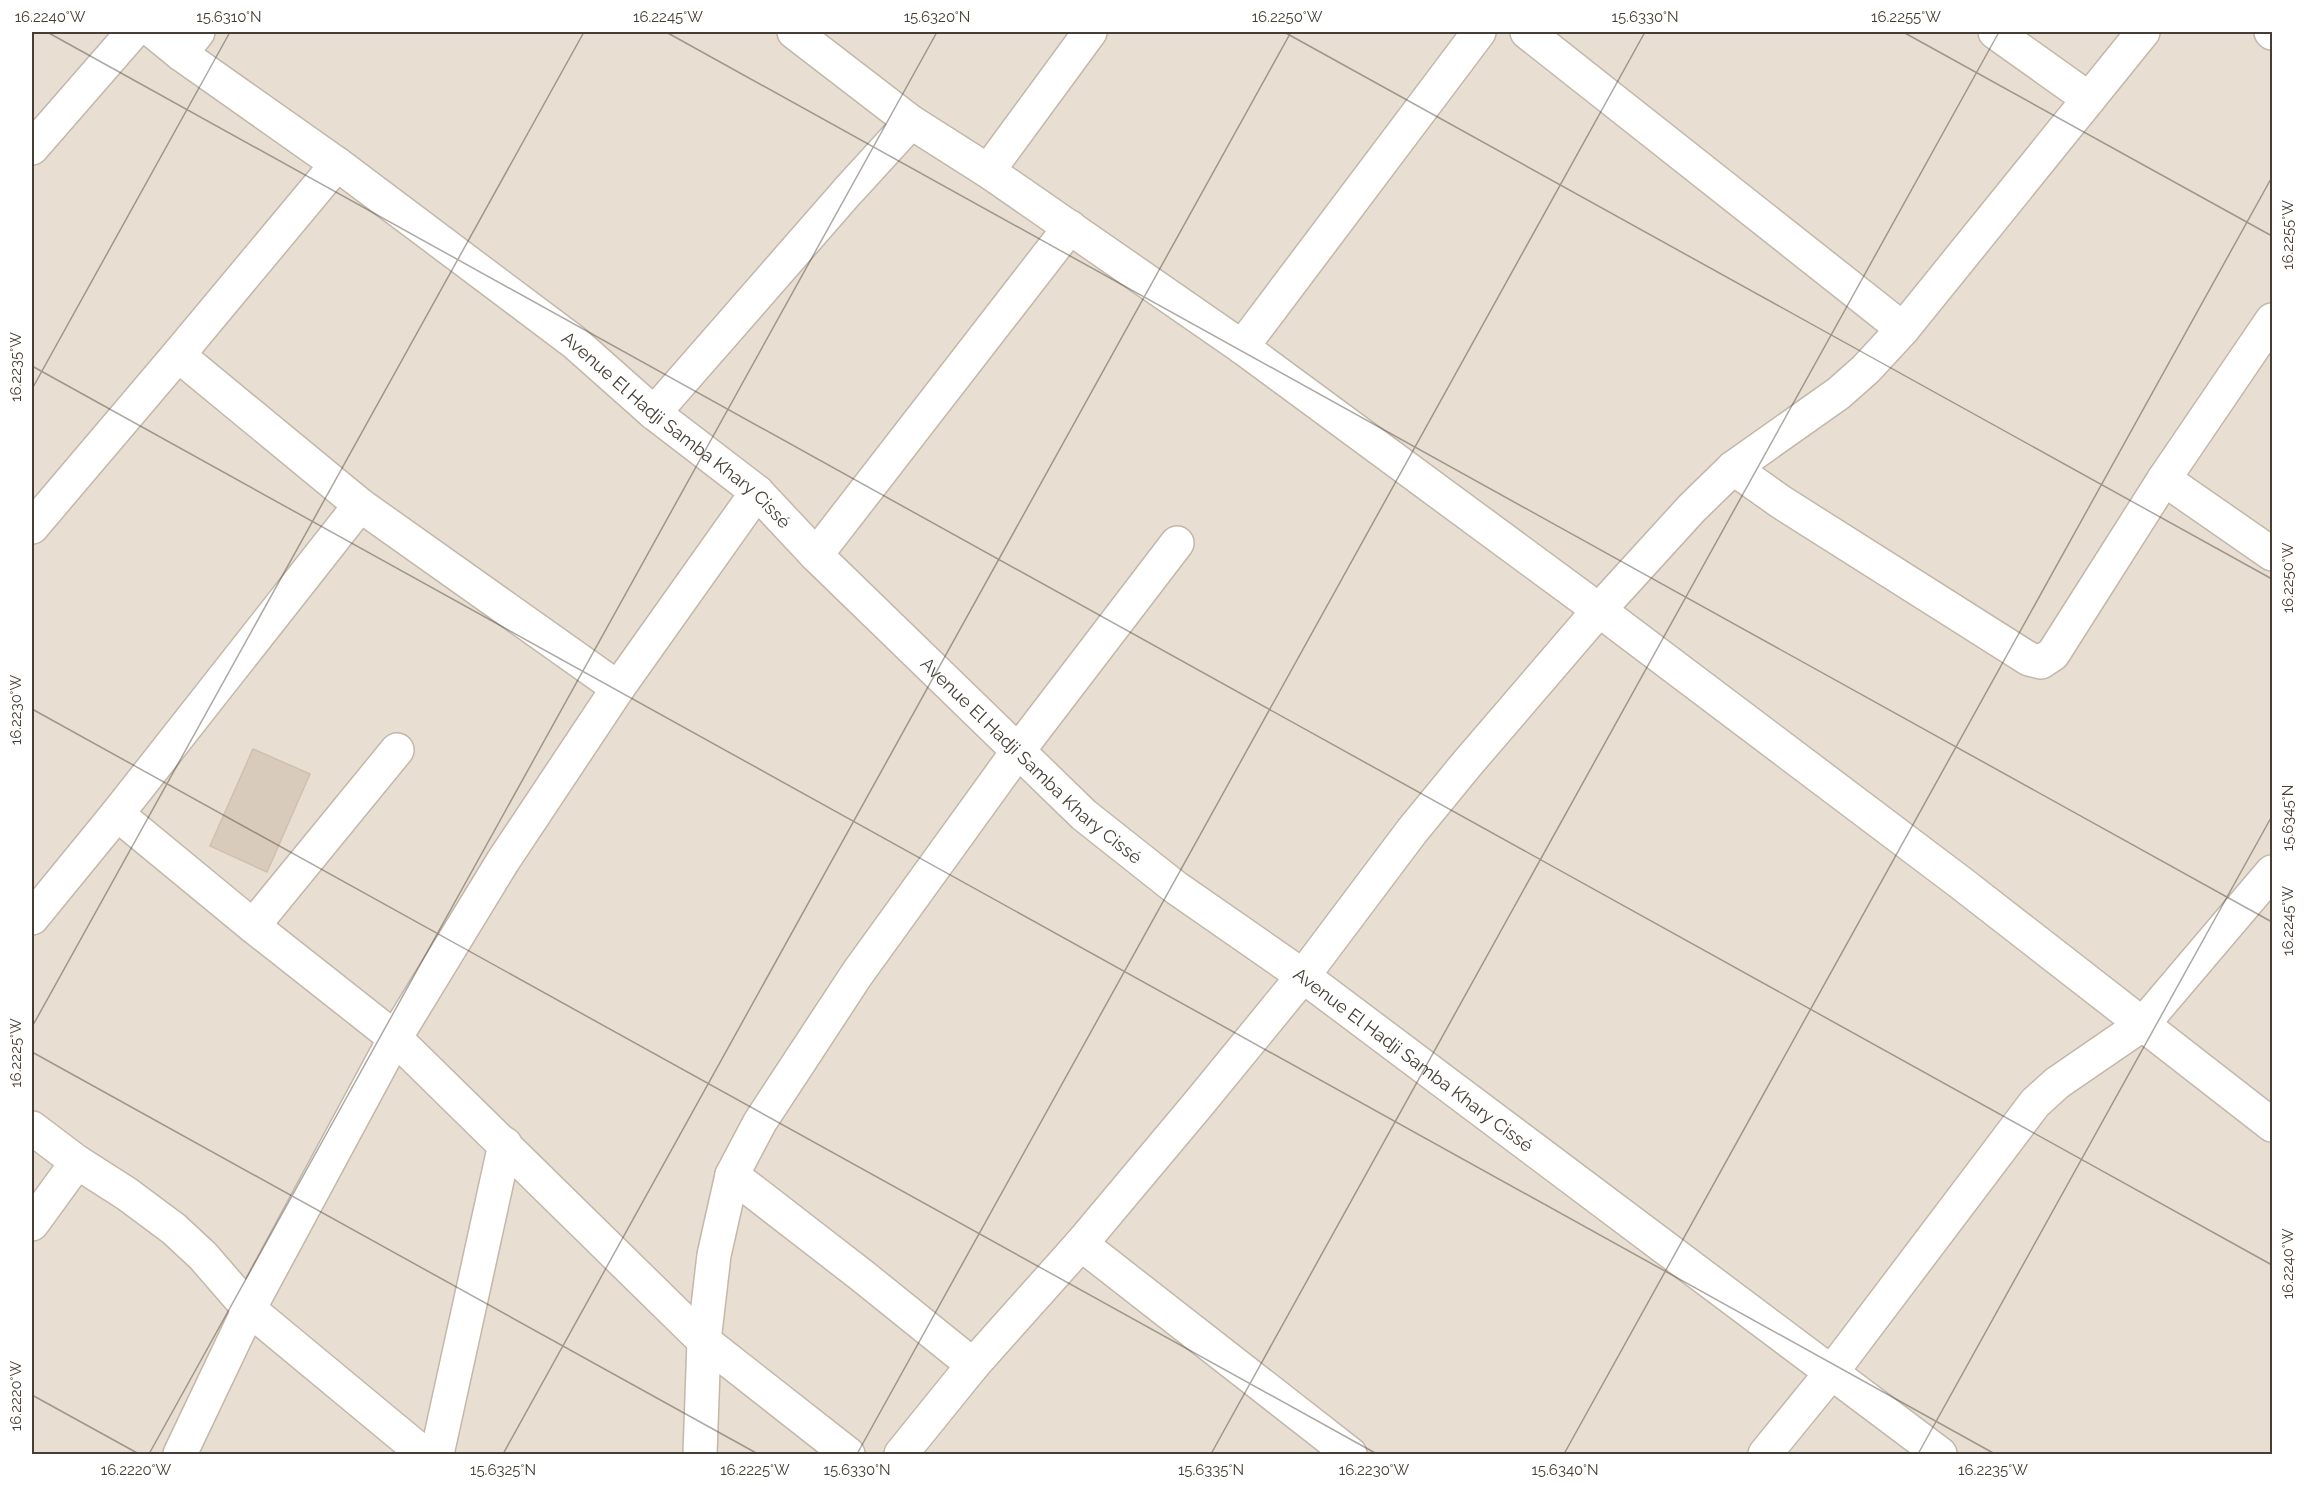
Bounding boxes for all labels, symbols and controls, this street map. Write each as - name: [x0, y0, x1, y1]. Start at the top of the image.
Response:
- text: 16.2240°W: [15, 8, 86, 26]
- text: 15.6310°N: [196, 8, 262, 26]
- text: 16.2245°W: [633, 8, 703, 26]
- text: 15.6320°N: [904, 8, 970, 26]
- text: 16.2250°W: [1252, 8, 1323, 26]
- text: 15.6330°N: [1612, 8, 1678, 26]
- text: 16.2255°W: [1871, 8, 1941, 26]
- text: 16.2255°W: [2279, 200, 2297, 270]
- street label: Avenue El Hadji Samba Khary Cissé: [558, 326, 796, 532]
- text: 16.2235°W: [7, 332, 25, 402]
- text: 16.2250°W: [2279, 542, 2297, 613]
- street label: Avenue El Hadji Samba Khary Cissé: [917, 653, 1147, 868]
- text: 16.2230°W: [7, 674, 25, 745]
- text: 15.6345°N: [2279, 785, 2297, 851]
- text: 16.2245°W: [2279, 886, 2297, 956]
- street label: Avenue El Hadji Samba Khary Cissé: [1290, 963, 1538, 1156]
- text: 16.2225°W: [7, 1018, 25, 1088]
- text: 16.2240°W: [2279, 1228, 2297, 1299]
- text: 16.2220°W: [7, 1361, 25, 1431]
- text: 16.2220°W: [101, 1461, 171, 1479]
- text: 15.6325°N: [470, 1461, 536, 1479]
- text: 16.2225°W: [720, 1461, 790, 1479]
- text: 15.6330°N: [824, 1461, 890, 1479]
- text: 15.6335°N: [1178, 1461, 1244, 1479]
- text: 16.2230°W: [1339, 1461, 1410, 1479]
- text: 15.6340°N: [1531, 1461, 1599, 1479]
- text: 16.2235°W: [1958, 1461, 2028, 1479]

